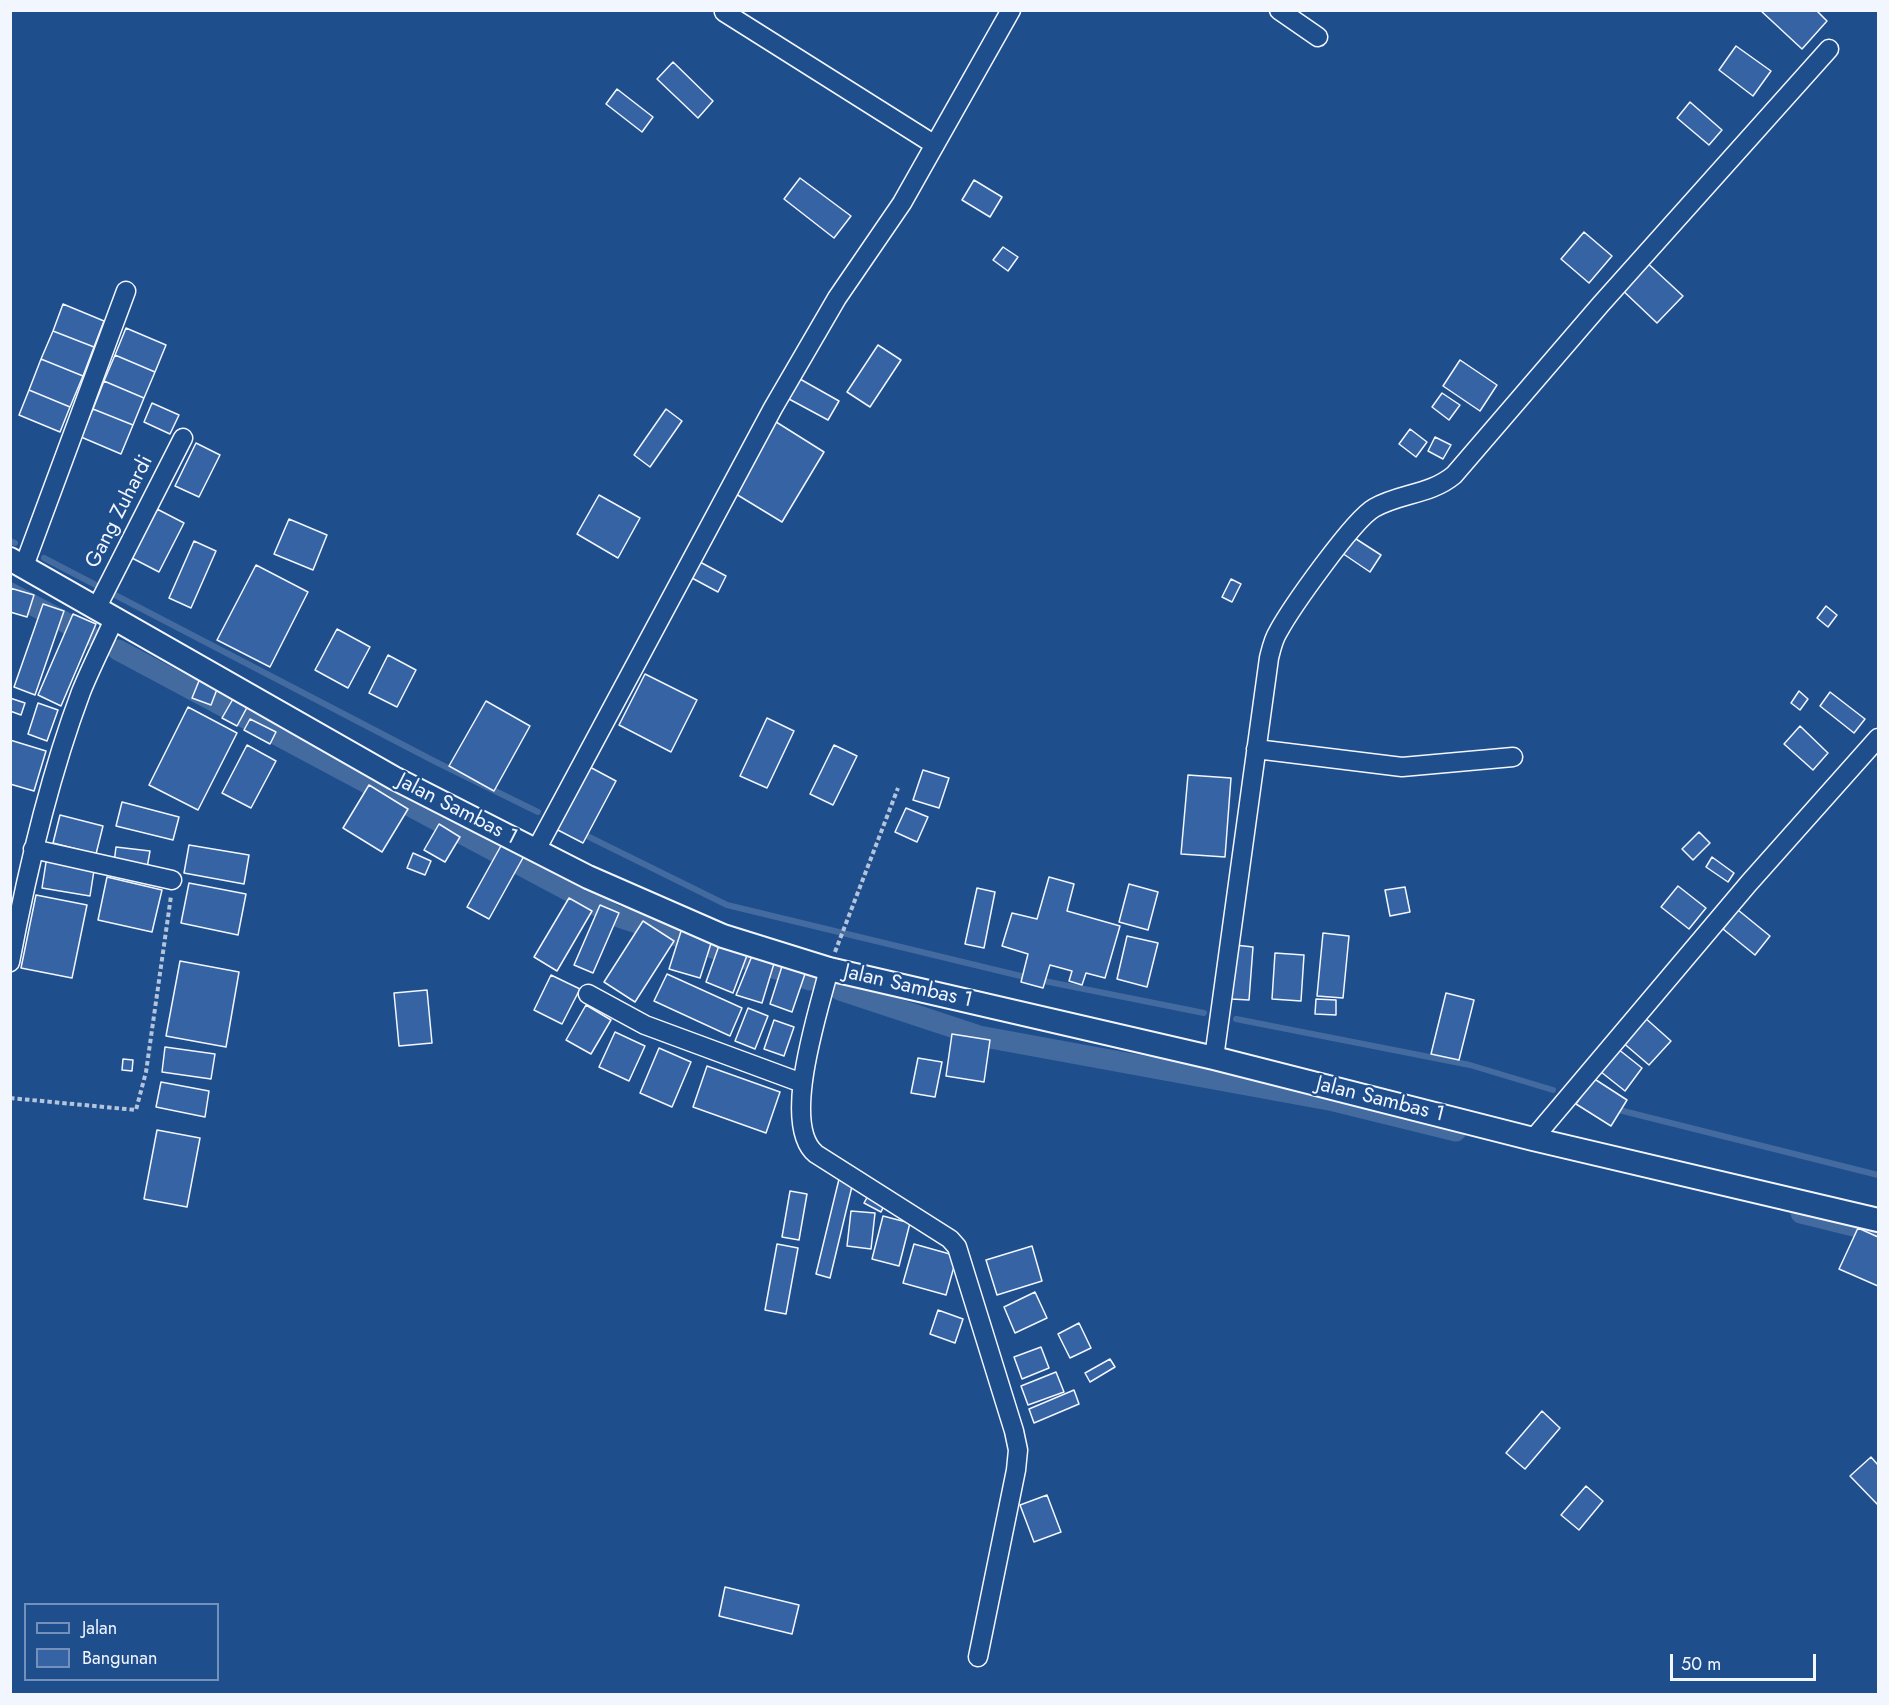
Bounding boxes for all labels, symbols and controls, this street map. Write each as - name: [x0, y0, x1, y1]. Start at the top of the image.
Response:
- street label: Gang Zuhardi: [81, 451, 159, 573]
- street label: Jalan Sambas 1: [393, 769, 521, 851]
- street label: Jalan Sambas 1: [841, 960, 975, 1014]
- street label: Jalan Sambas 1: [1313, 1072, 1447, 1128]
- legend: [24, 1603, 219, 1681]
- text: Jalan: [82, 1615, 117, 1641]
- scale bar: [1673, 1642, 1818, 1680]
- text: Bangunan: [82, 1645, 157, 1671]
- text: 50 m: [1681, 1651, 1721, 1677]

